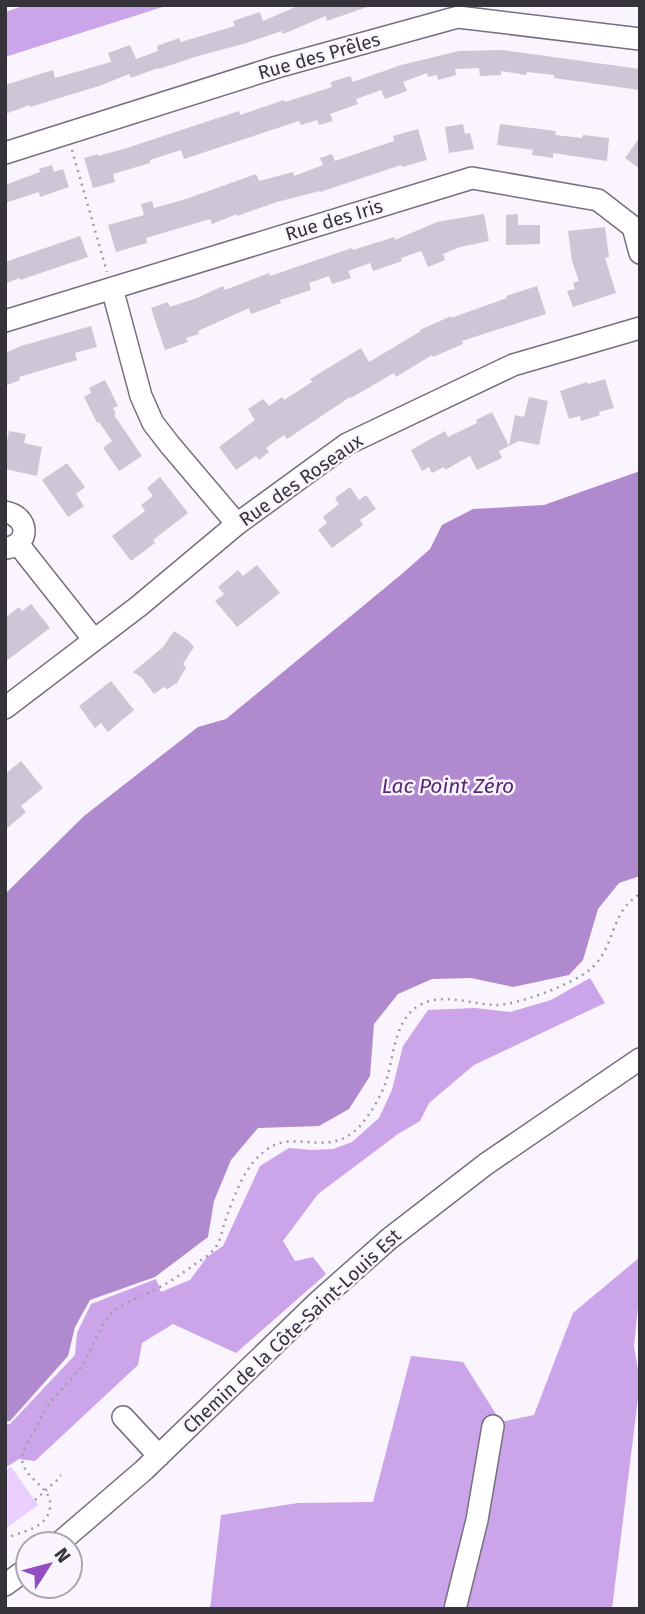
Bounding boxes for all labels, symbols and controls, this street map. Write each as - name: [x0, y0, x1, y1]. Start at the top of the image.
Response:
- street label: Rue des Prêles: [255, 28, 383, 84]
- street label: Rue des Iris: [282, 194, 386, 246]
- street label: Rue des Roseaux: [235, 428, 368, 531]
- water label: Lac Point Zéro: [382, 773, 514, 799]
- street label: Chemin de la Côte-Saint-Louis Est: [178, 1224, 406, 1438]
- north arrow: [14, 1530, 84, 1600]
- text: N: [49, 1543, 75, 1567]

